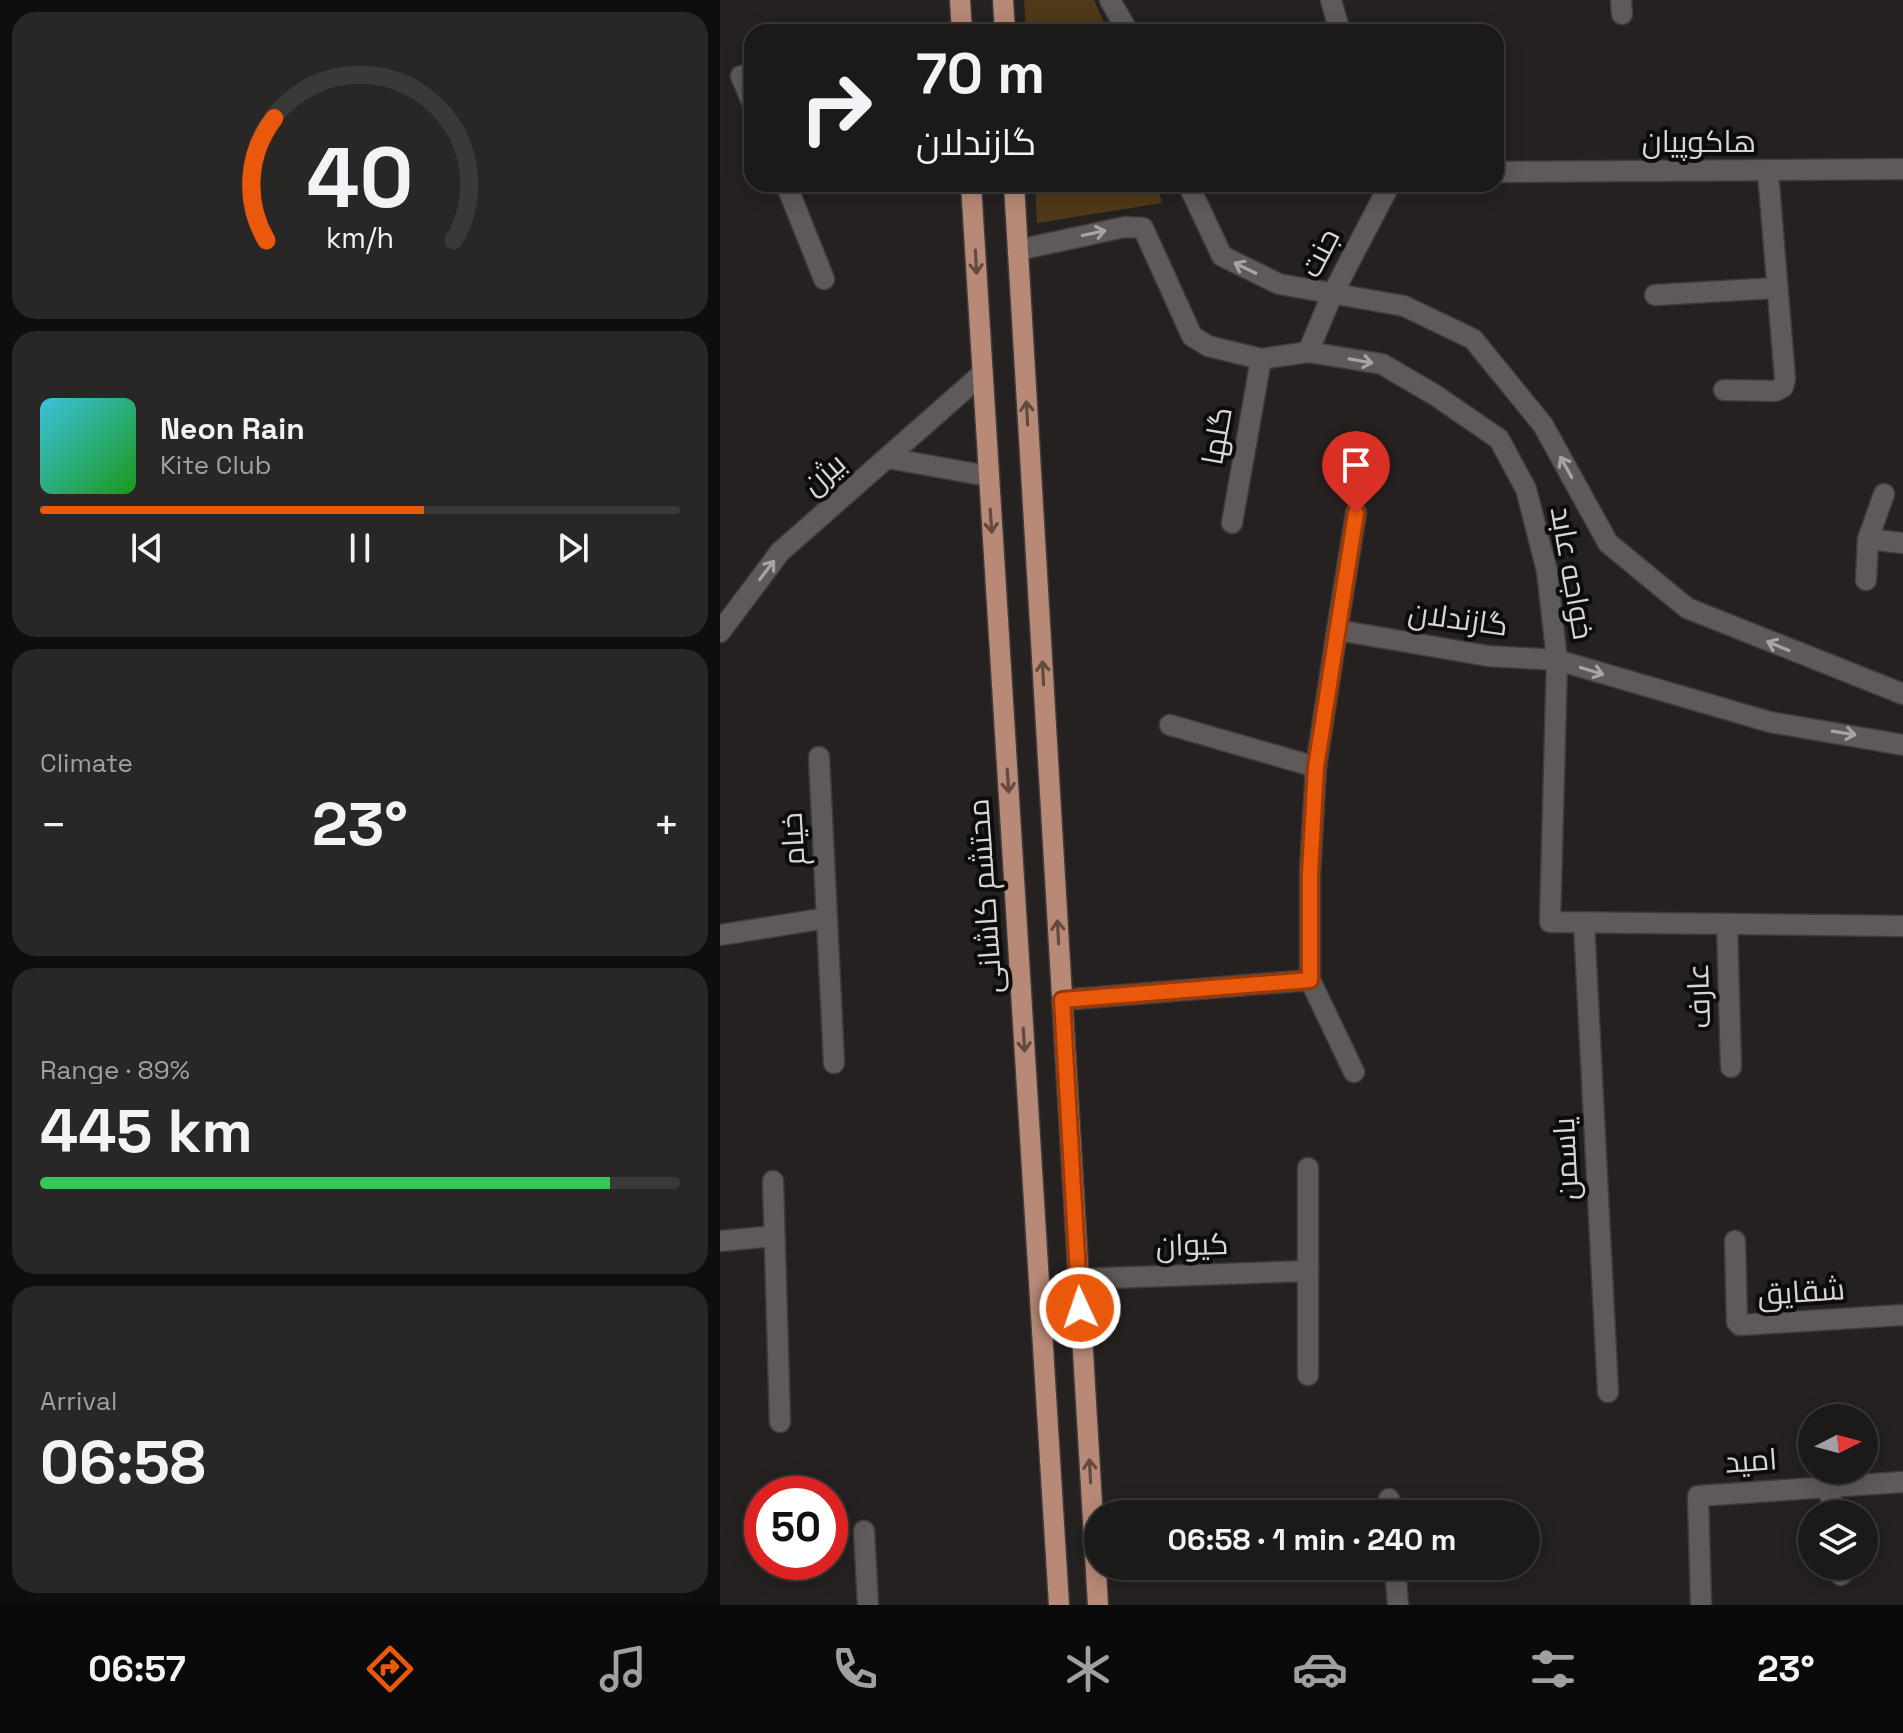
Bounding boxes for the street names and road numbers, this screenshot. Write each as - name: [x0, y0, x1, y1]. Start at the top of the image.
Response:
- street label: هاکوپیان: [1642, 122, 1756, 161]
- street label: جنت: [1291, 222, 1348, 284]
- street label: گلها: [1192, 404, 1241, 468]
- street label: بیژن: [794, 444, 854, 503]
- street label: خواجه عابد: [1542, 503, 1603, 642]
- street label: گازندلان: [1406, 592, 1510, 645]
- street label: محتشم کاشانی: [958, 797, 1012, 995]
- street label: خیام: [772, 811, 814, 867]
- street label: عارف: [1678, 963, 1719, 1029]
- street label: یاسمن: [1544, 1117, 1587, 1201]
- street label: کیوان: [1155, 1224, 1229, 1265]
- street label: شقایق: [1756, 1269, 1846, 1314]
- street label: امید: [1724, 1439, 1778, 1482]

